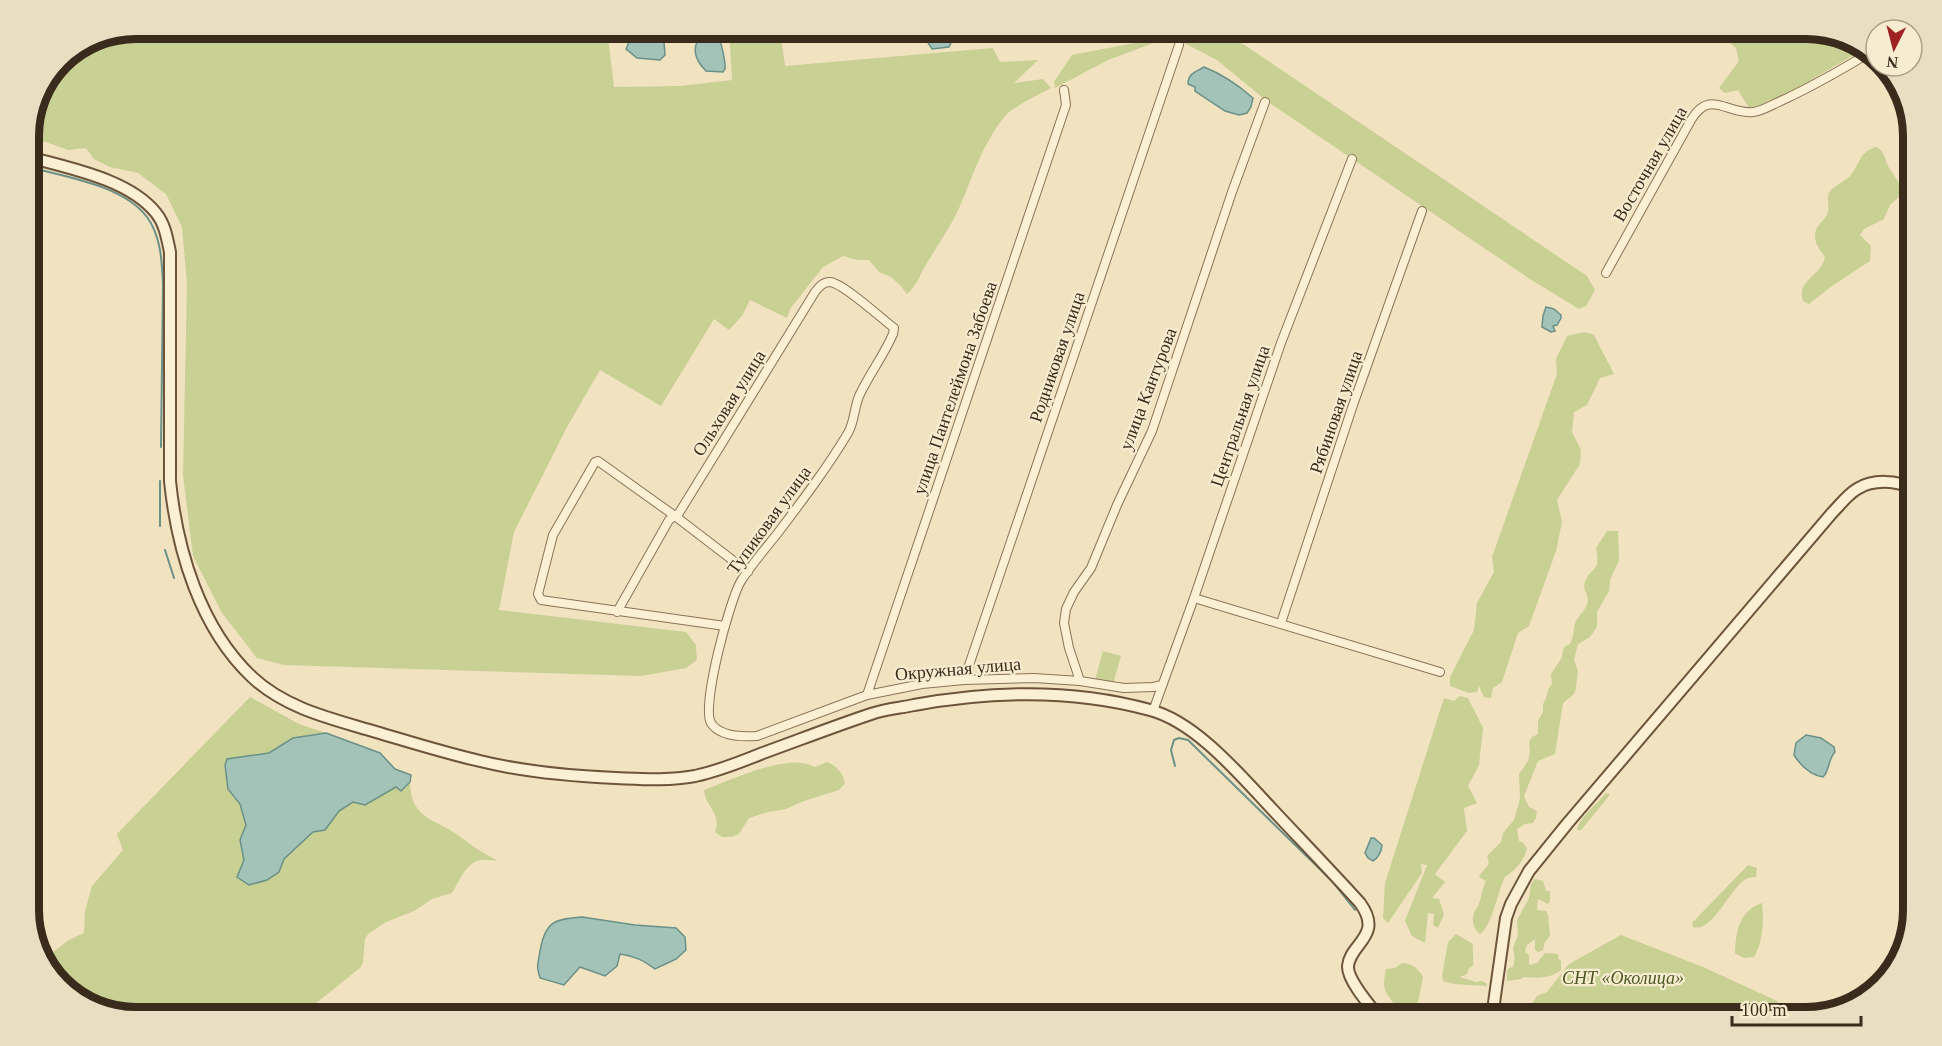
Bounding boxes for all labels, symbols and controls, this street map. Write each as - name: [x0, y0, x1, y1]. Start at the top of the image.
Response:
- north arrow: [1864, 18, 1924, 78]
- text: N: [1885, 53, 1899, 71]
- street label: Восточная улица: [1609, 103, 1691, 225]
- street label: улица Пантелеймона Забоева: [909, 279, 1001, 497]
- street label: Родниковая улица: [1025, 289, 1089, 425]
- street label: улица Кантурова: [1116, 325, 1180, 453]
- street label: Центральная улица: [1206, 343, 1274, 489]
- street label: Ольховая улица: [688, 346, 770, 460]
- street label: Рябиновая улица: [1306, 348, 1366, 476]
- street label: Тупиковая улица: [723, 462, 815, 578]
- street label: Окружная улица: [894, 654, 1022, 684]
- park label: СНТ «Околица»: [1562, 968, 1684, 988]
- scale bar: [1732, 989, 1861, 1027]
- text: 100 m: [1741, 1000, 1787, 1020]

